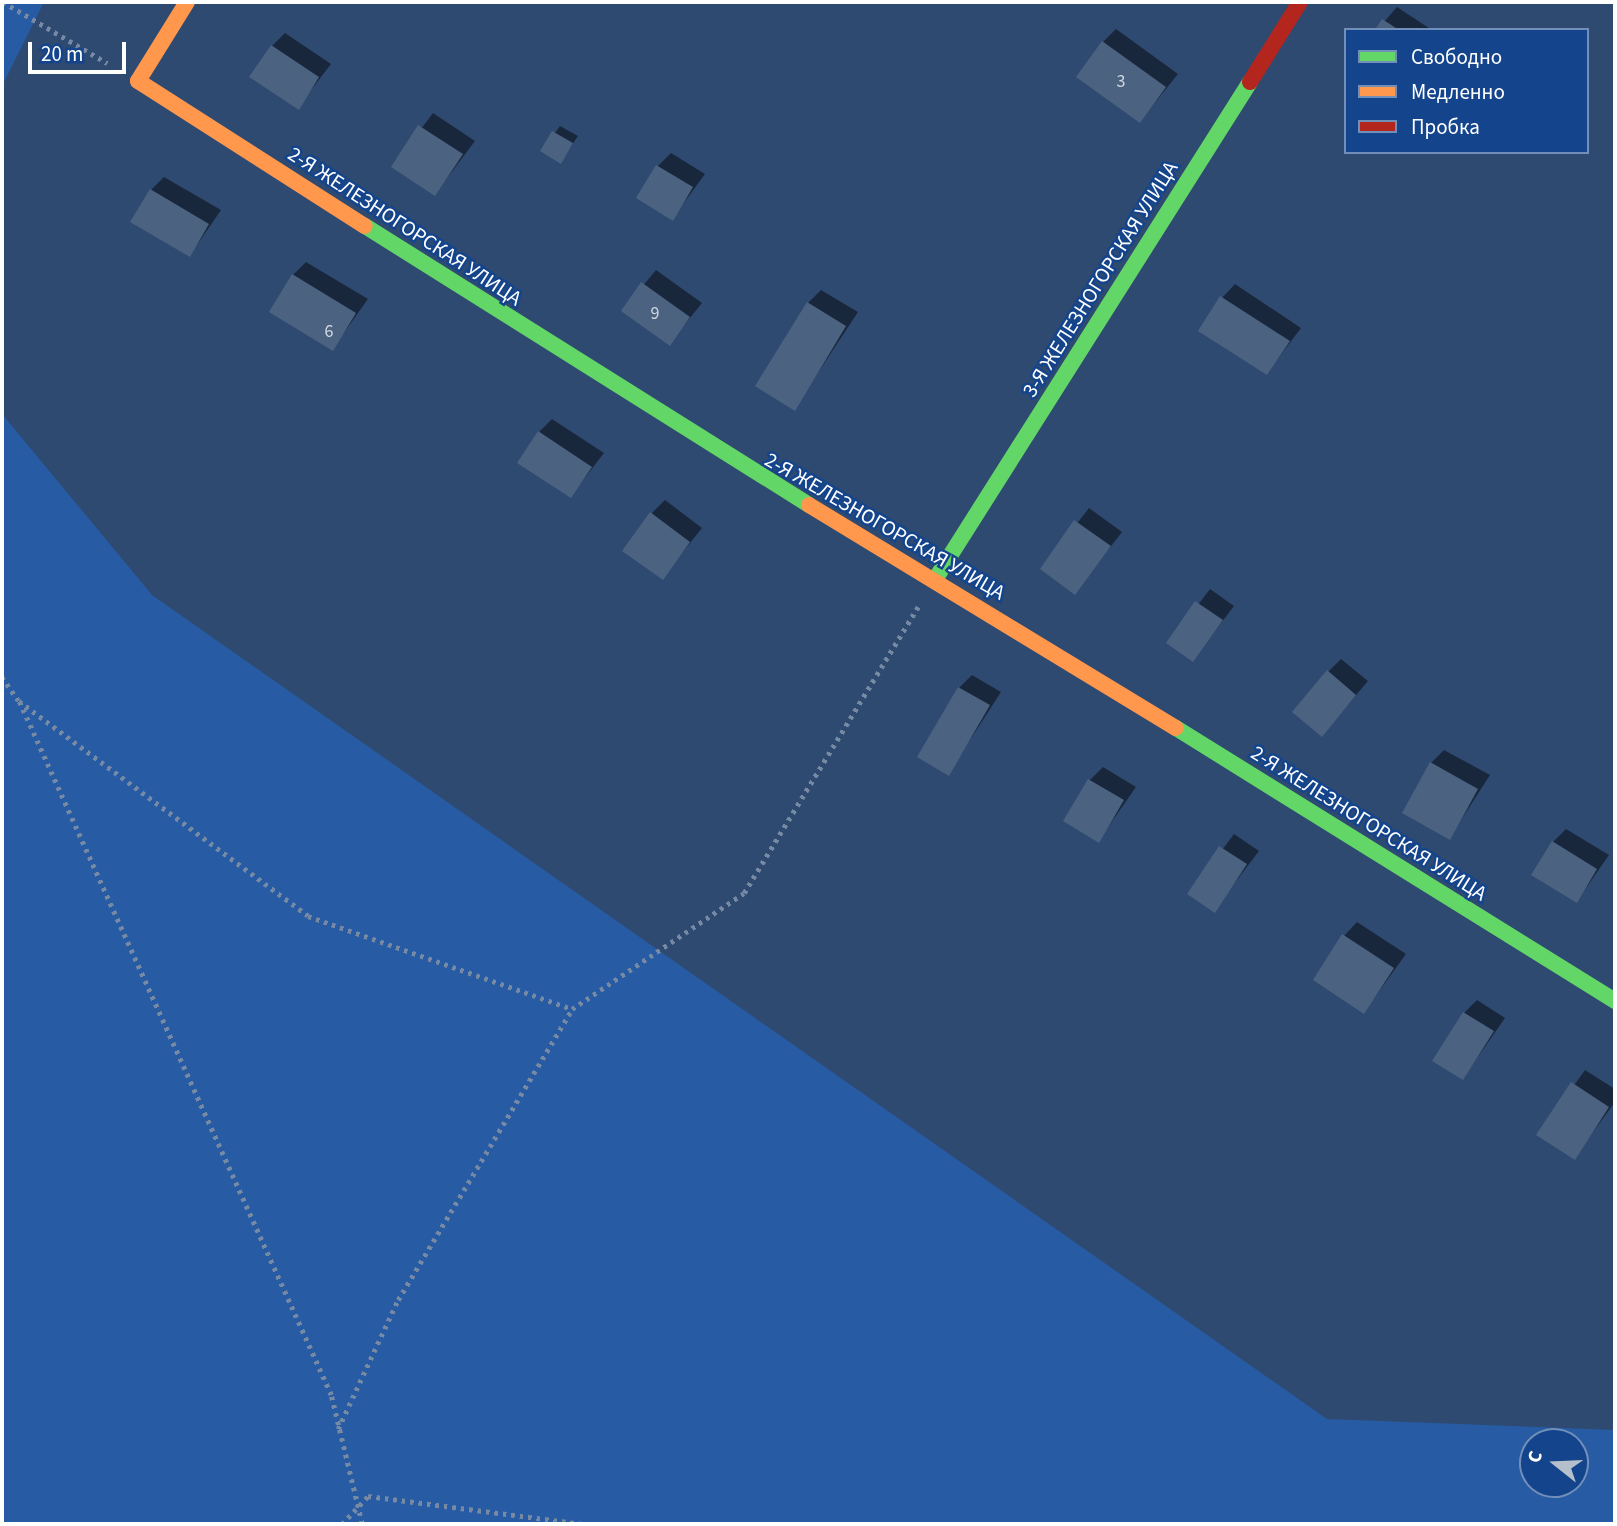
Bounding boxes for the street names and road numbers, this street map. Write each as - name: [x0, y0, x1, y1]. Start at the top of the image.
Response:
- street label: 2-Я ЖЕЛЕЗНОГОРСКАЯ УЛИЦА: [284, 141, 526, 311]
- street label: 3-Я ЖЕЛЕЗНОГОРСКАЯ УЛИЦА: [1017, 156, 1183, 402]
- street label: 2-Я ЖЕЛЕЗНОГОРСКАЯ УЛИЦА: [760, 447, 1010, 605]
- street label: 2-Я ЖЕЛЕЗНОГОРСКАЯ УЛИЦА: [1246, 740, 1492, 906]

